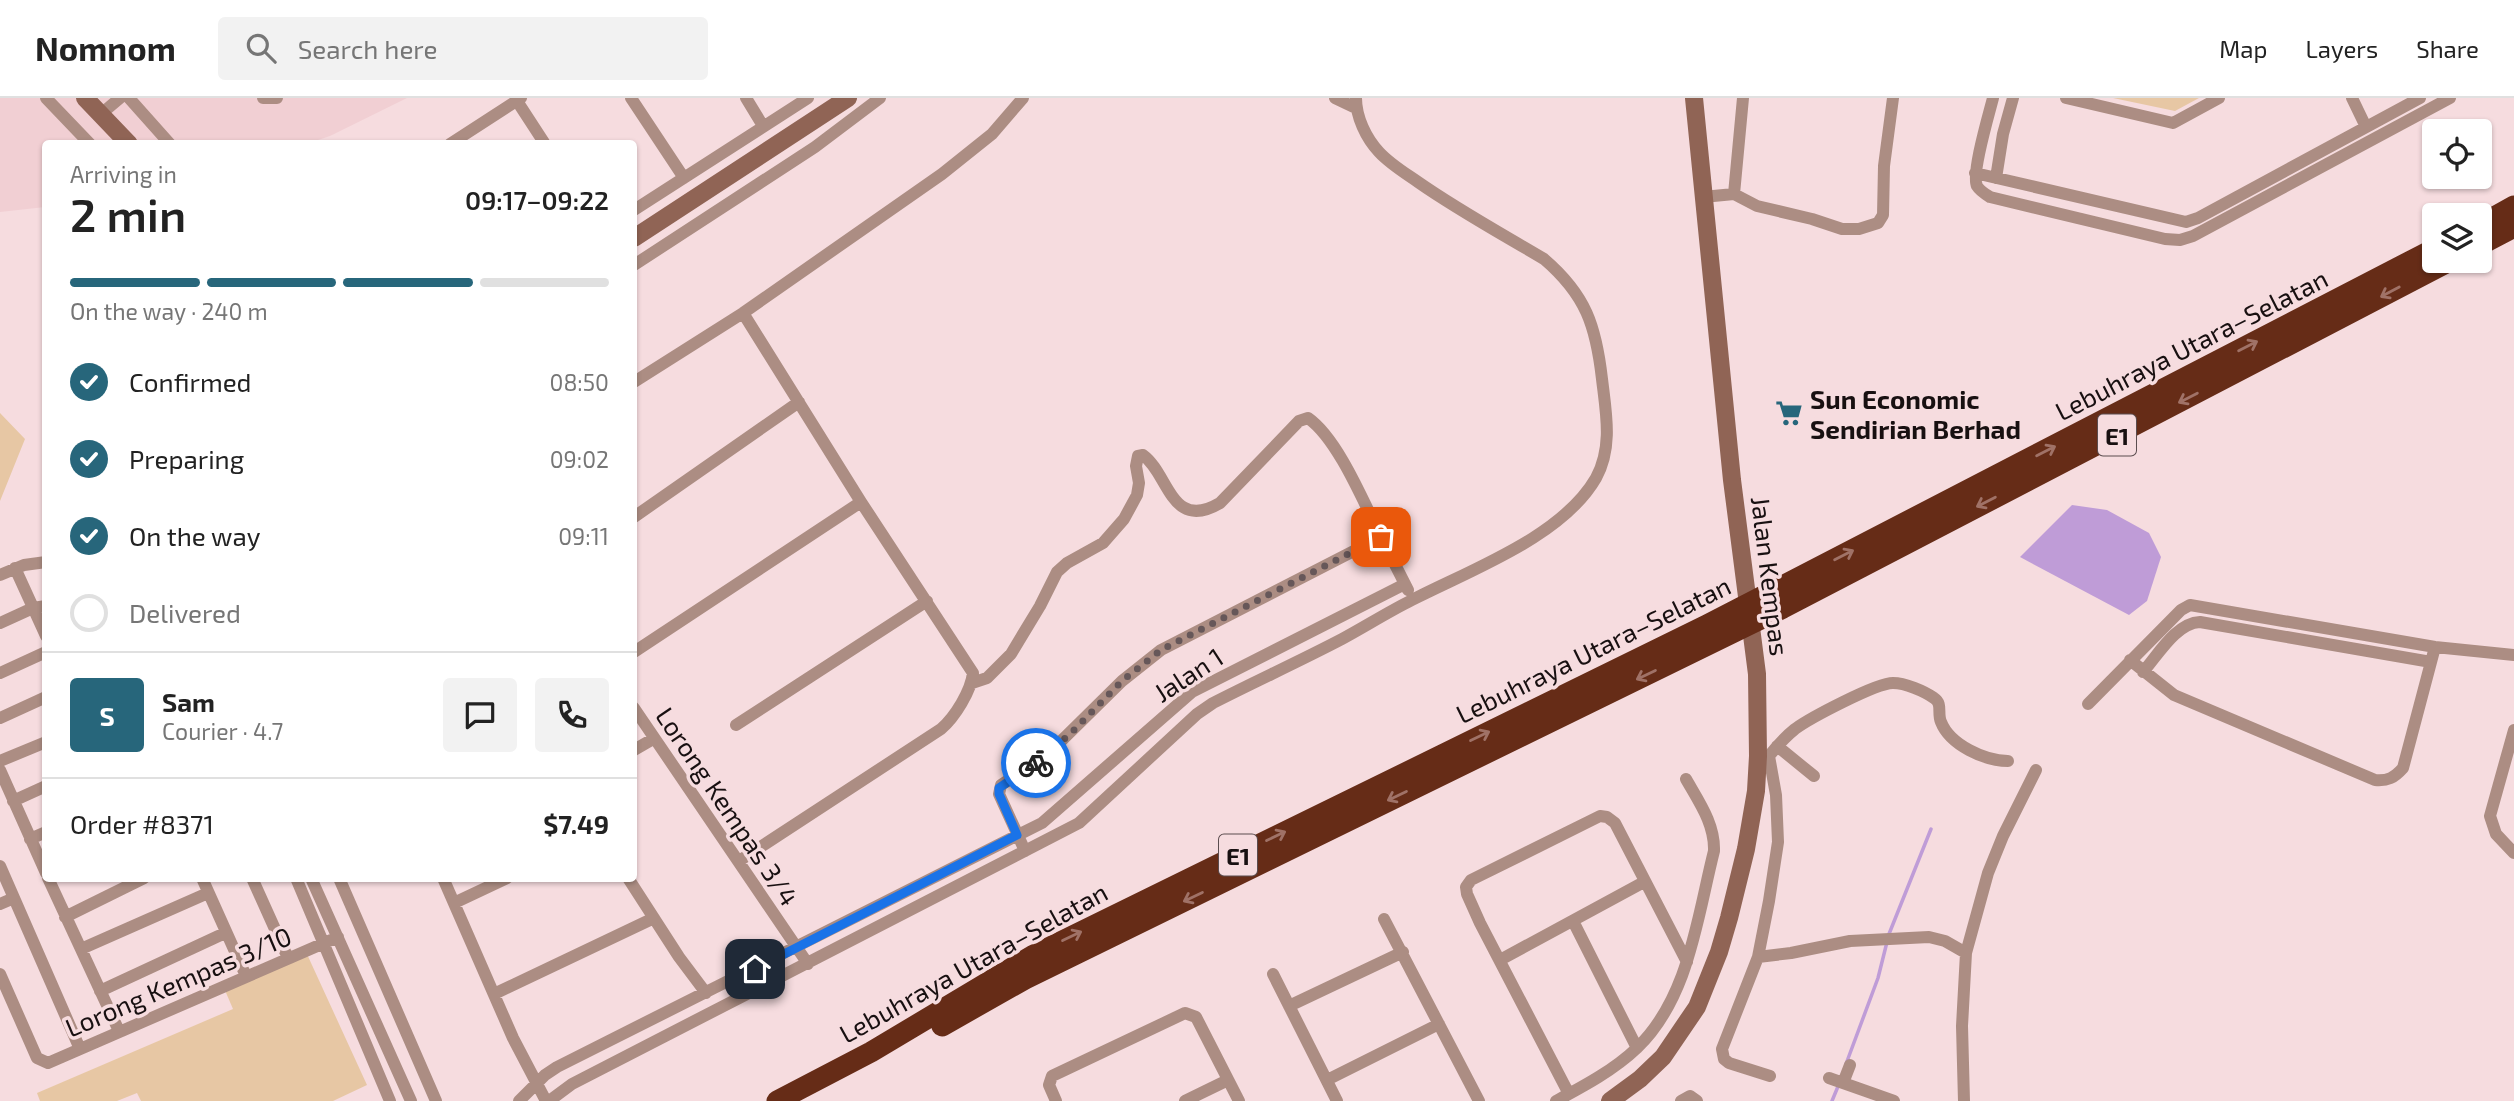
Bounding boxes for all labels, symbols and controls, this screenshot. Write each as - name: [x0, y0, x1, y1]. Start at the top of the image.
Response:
- search box: [218, 17, 708, 80]
- text: Nomnom: [35, 28, 176, 68]
- icon: search: [242, 29, 280, 67]
- text: Search here: [298, 33, 437, 64]
- text: Map: [2219, 34, 2267, 63]
- text: Layers: [2305, 34, 2378, 63]
- text: Share: [2416, 34, 2479, 63]
- map controls: [2422, 119, 2492, 273]
- button: locate: [2422, 119, 2492, 189]
- text: Arriving in: [70, 160, 177, 188]
- text: 09:17–09:22: [465, 184, 609, 215]
- text: 2 min: [70, 186, 186, 241]
- button: layers: [2422, 203, 2492, 273]
- street label: Lebuhraya Utara–Selatan: [2050, 262, 2332, 426]
- one-way arrow: [2380, 286, 2401, 300]
- text: On the way · 240 m: [70, 297, 268, 325]
- one-way arrow: [2237, 339, 2258, 353]
- icon: check: [70, 363, 108, 401]
- text: Confirmed: [129, 366, 252, 397]
- text: 08:50: [550, 368, 609, 396]
- place label: Sun Economic Sendirian Berhad: [1810, 383, 2021, 444]
- one-way arrow: [2178, 391, 2199, 405]
- supermarket icon: Sun Economic Sendirian Berhad: [1774, 398, 1804, 428]
- road number: E1: [2098, 414, 2136, 456]
- icon: check: [70, 440, 108, 478]
- text: Preparing: [129, 443, 244, 474]
- one-way arrow: [2035, 443, 2056, 457]
- text: 09:02: [550, 445, 609, 473]
- street label: Jalan Kempas: [1746, 495, 1796, 657]
- one-way arrow: [1976, 496, 1997, 510]
- pin: [1351, 507, 1411, 567]
- icon: check: [70, 517, 108, 555]
- icon: bag: [1362, 518, 1400, 556]
- text: On the way: [129, 520, 260, 551]
- text: 09:11: [558, 522, 609, 550]
- one-way arrow: [1833, 547, 1854, 561]
- street label: Lebuhraya Utara–Selatan: [1451, 569, 1735, 729]
- text: Delivered: [129, 597, 241, 628]
- street label: Jalan 1: [1148, 640, 1228, 708]
- one-way arrow: [1636, 668, 1657, 682]
- button: chat: [443, 678, 517, 752]
- button: phone: [535, 678, 609, 752]
- text: Sam: [162, 686, 215, 717]
- text: S: [99, 700, 115, 731]
- street label: Lorong Kempas 3/4: [650, 701, 806, 911]
- text: Courier · 4.7: [162, 717, 283, 745]
- courier: [1001, 728, 1071, 798]
- one-way arrow: [1469, 729, 1490, 742]
- icon: bike: [1017, 744, 1055, 782]
- one-way arrow: [1387, 790, 1408, 804]
- text: Order #8371: [70, 808, 214, 839]
- text: $7.49: [543, 808, 609, 839]
- one-way arrow: [1265, 829, 1286, 843]
- road number: E1: [1219, 834, 1257, 876]
- street label: Lebuhraya Utara–Selatan: [834, 875, 1112, 1049]
- one-way arrow: [1183, 890, 1204, 904]
- street label: Lorong Kempas 3/10: [60, 919, 296, 1043]
- one-way arrow: [1061, 929, 1082, 943]
- pin: [725, 939, 785, 999]
- icon: home: [736, 950, 774, 988]

